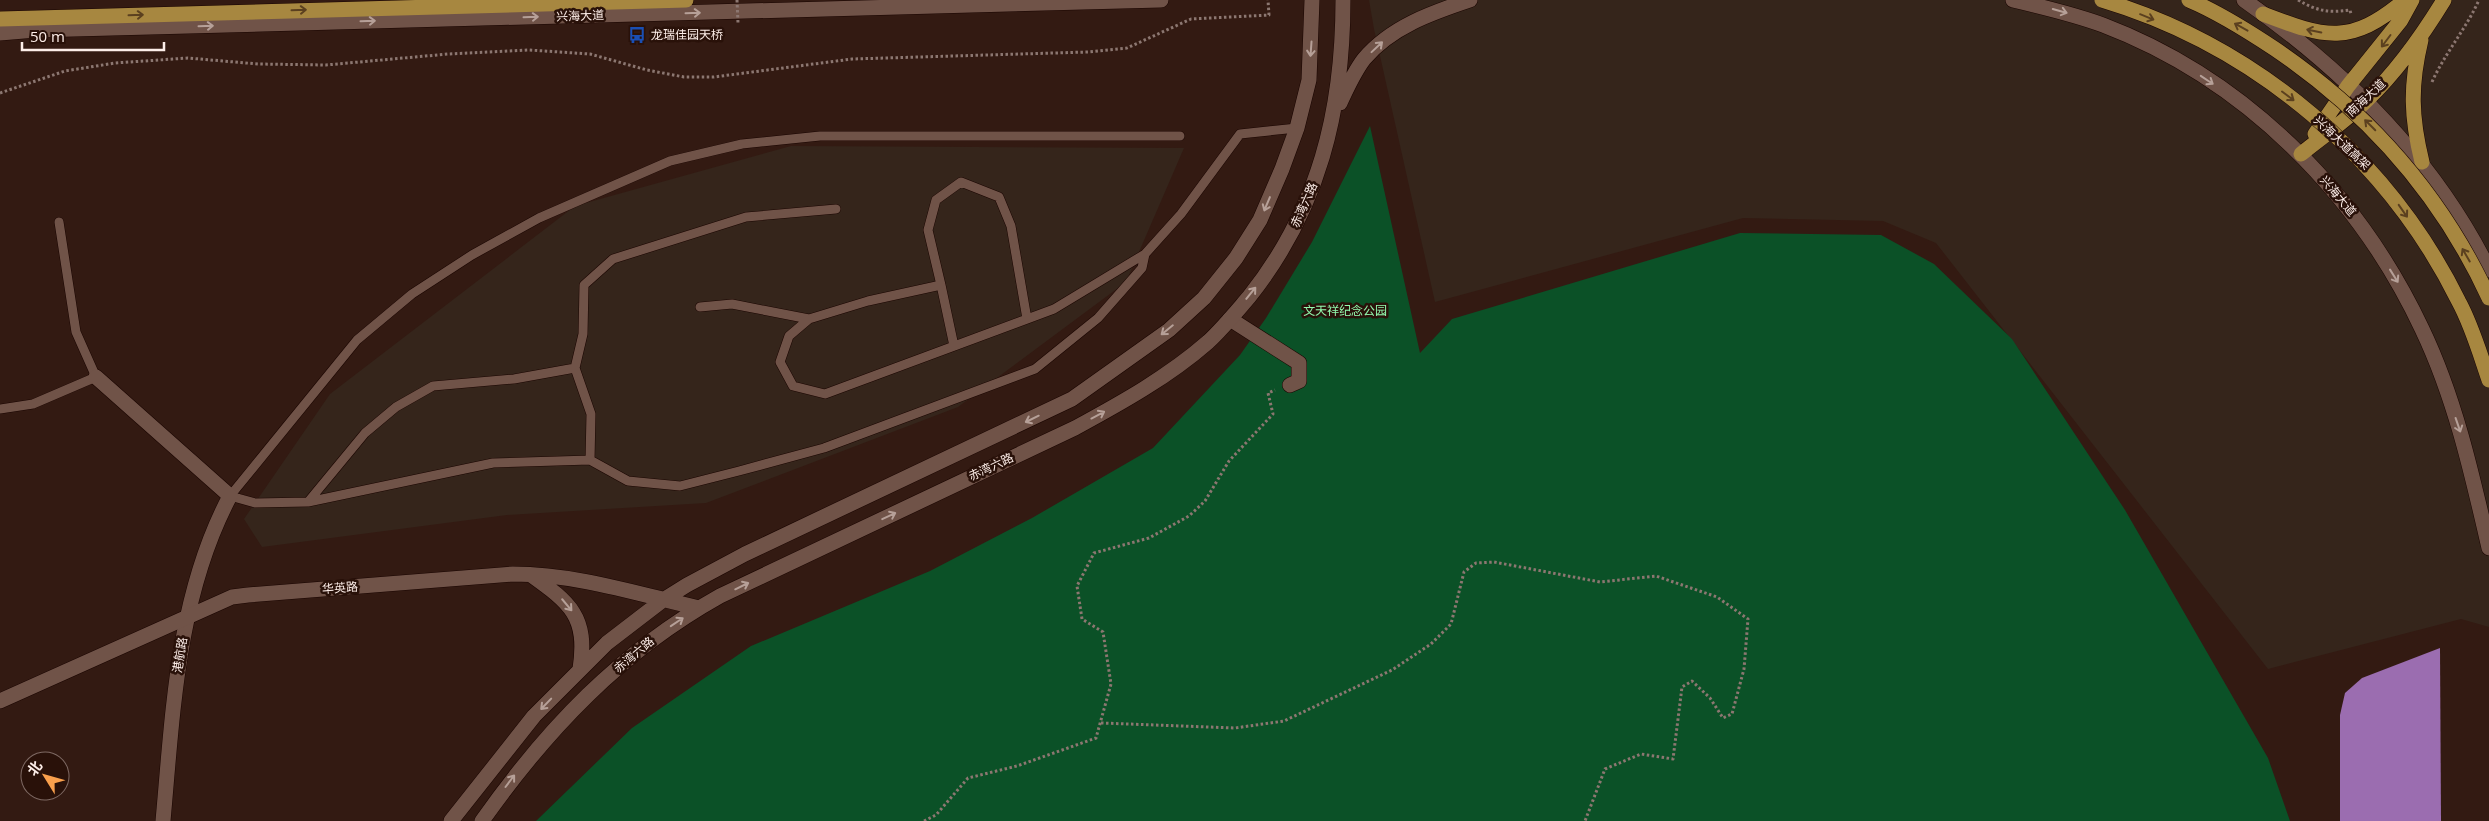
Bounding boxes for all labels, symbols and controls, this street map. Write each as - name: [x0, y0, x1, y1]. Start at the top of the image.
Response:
- one-way arrow: [290, 6, 306, 15]
- street label: 兴海大道: [556, 6, 604, 25]
- one-way arrow: [2052, 7, 2068, 17]
- one-way arrow: [685, 8, 701, 17]
- one-way arrow: [128, 10, 144, 19]
- one-way arrow: [522, 12, 539, 22]
- one-way arrow: [2139, 13, 2154, 23]
- one-way arrow: [360, 17, 376, 26]
- scale bar: [22, 20, 165, 52]
- one-way arrow: [198, 21, 214, 30]
- one-way arrow: [2234, 21, 2248, 31]
- bus stop icon: 龙瑞佳园天桥: [627, 25, 647, 45]
- text: 50 m: [30, 26, 65, 46]
- place label: 龙瑞佳园天桥: [651, 26, 723, 43]
- one-way arrow: [2306, 26, 2322, 35]
- one-way arrow: [2380, 34, 2391, 47]
- one-way arrow: [1306, 40, 1315, 56]
- one-way arrow: [1370, 41, 1383, 53]
- one-way arrow: [2199, 75, 2213, 85]
- street label: 南海大道: [2342, 75, 2389, 120]
- one-way arrow: [2281, 91, 2294, 102]
- street label: 兴海大道高架: [2310, 112, 2374, 173]
- one-way arrow: [2363, 119, 2376, 131]
- street label: 兴海大道: [2316, 172, 2360, 220]
- street label: 赤湾六路: [1286, 179, 1321, 230]
- one-way arrow: [1262, 196, 1271, 211]
- one-way arrow: [2398, 203, 2408, 217]
- one-way arrow: [2461, 248, 2471, 262]
- one-way arrow: [2390, 268, 2400, 282]
- one-way arrow: [1246, 287, 1257, 300]
- park label: 文天祥纪念公园: [1303, 302, 1387, 319]
- one-way arrow: [1161, 325, 1174, 336]
- one-way arrow: [1090, 410, 1105, 419]
- one-way arrow: [1025, 415, 1040, 424]
- one-way arrow: [2454, 416, 2463, 432]
- street label: 赤湾六路: [965, 449, 1016, 484]
- one-way arrow: [881, 511, 896, 520]
- street label: 华英路: [321, 578, 359, 597]
- one-way arrow: [734, 581, 749, 590]
- one-way arrow: [562, 599, 573, 612]
- one-way arrow: [670, 617, 684, 627]
- street label: 赤湾六路: [610, 633, 658, 677]
- street label: 港航路: [168, 636, 191, 674]
- one-way arrow: [540, 697, 552, 710]
- north arrow: [20, 751, 70, 801]
- text: 北: [22, 757, 46, 779]
- one-way arrow: [505, 774, 515, 788]

